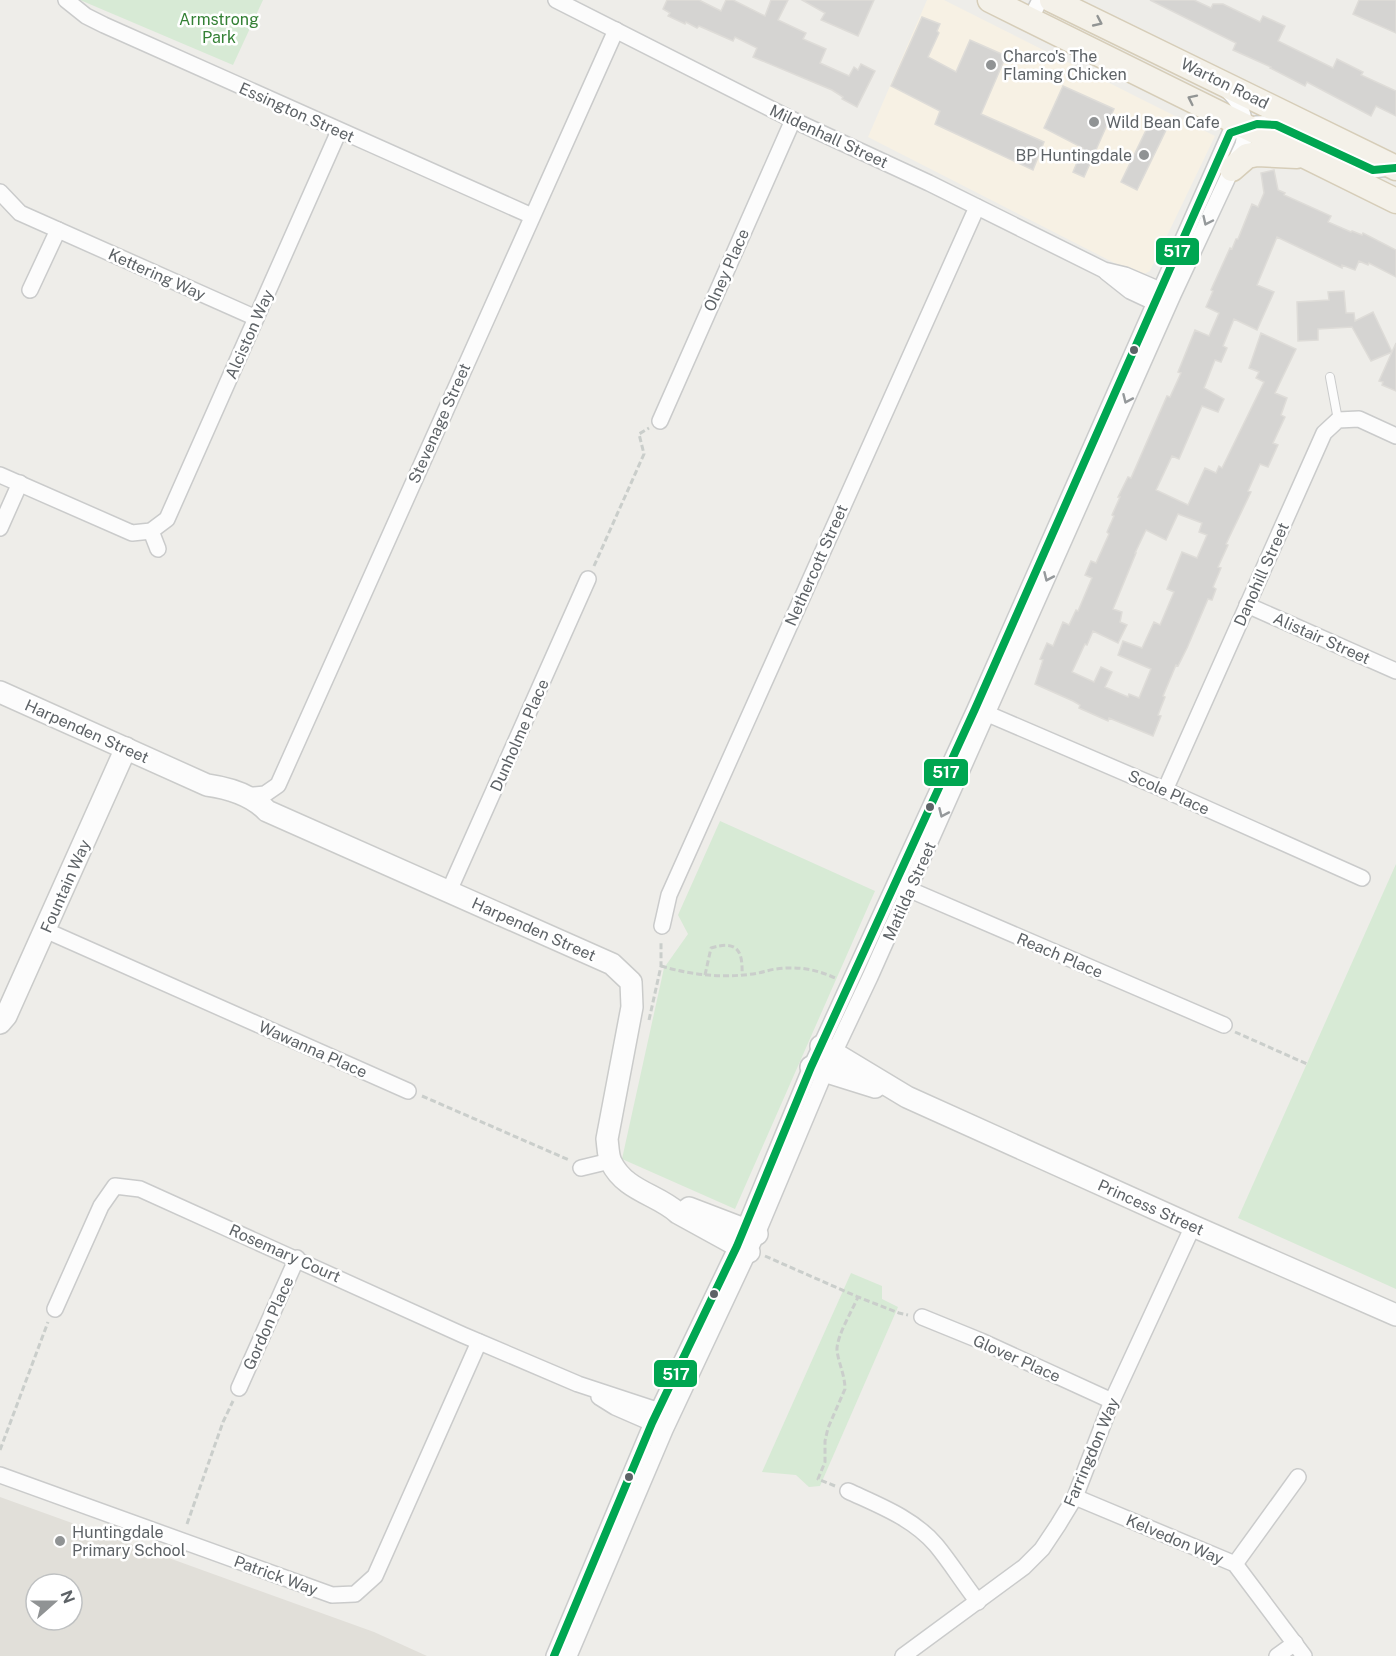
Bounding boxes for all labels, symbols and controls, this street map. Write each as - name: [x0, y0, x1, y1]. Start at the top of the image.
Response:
- park label: Armstrong Park: [179, 10, 259, 47]
- one-way arrow: [1091, 14, 1102, 26]
- place label: Charco's The Flaming Chicken: [1003, 47, 1127, 84]
- street label: Warton Road: [1178, 54, 1272, 113]
- marker: Charco's The Flaming Chicken: [984, 58, 998, 72]
- street label: Essington Street: [236, 79, 357, 146]
- one-way arrow: [1188, 95, 1199, 107]
- street label: Mildenhall Street: [766, 101, 891, 172]
- place label: Wild Bean Cafe: [1106, 113, 1220, 132]
- marker: Wild Bean Cafe: [1087, 115, 1101, 129]
- place label: BP Huntingdale: [1015, 146, 1132, 165]
- marker: BP Huntingdale: [1137, 148, 1151, 162]
- one-way arrow: [1202, 215, 1214, 226]
- street label: Olney Place: [700, 226, 753, 314]
- line badge: 517: [1155, 237, 1200, 266]
- text: 517: [1163, 242, 1191, 261]
- street label: Kettering Way: [105, 245, 209, 305]
- street label: Alciston Way: [221, 286, 278, 382]
- unlabelled marker: [1128, 344, 1140, 356]
- street label: Stevenage Street: [404, 360, 474, 486]
- one-way arrow: [1122, 393, 1134, 404]
- street label: Nethercott Street: [781, 502, 852, 629]
- street label: Danohill Street: [1230, 519, 1293, 629]
- one-way arrow: [1043, 571, 1055, 582]
- street label: Alistair Street: [1270, 609, 1373, 668]
- street label: Dunholme Place: [486, 676, 553, 794]
- street label: Harpenden Street: [22, 696, 152, 767]
- line badge: 517: [923, 758, 969, 787]
- text: 517: [932, 763, 960, 782]
- street label: Scole Place: [1125, 766, 1212, 819]
- unlabelled marker: [924, 801, 936, 813]
- one-way arrow: [939, 807, 951, 818]
- street label: Fountain Way: [36, 836, 95, 936]
- street label: Matilda Street: [879, 839, 940, 944]
- street label: Harpenden Street: [469, 894, 599, 965]
- street label: Reach Place: [1014, 929, 1106, 982]
- street label: Wawanna Place: [256, 1017, 370, 1082]
- street label: Princess Street: [1095, 1176, 1207, 1239]
- street label: Rosemary Court: [226, 1220, 343, 1287]
- street label: Gordon Place: [239, 1274, 297, 1373]
- unlabelled marker: [708, 1288, 720, 1300]
- street label: Glover Place: [970, 1331, 1063, 1386]
- line badge: 517: [653, 1359, 698, 1388]
- text: 517: [662, 1365, 690, 1384]
- street label: Farringdon Way: [1060, 1394, 1123, 1510]
- unlabelled marker: [623, 1471, 635, 1483]
- street label: Kelvedon Way: [1123, 1510, 1227, 1569]
- place label: Huntingdale Primary School: [72, 1523, 186, 1560]
- marker: Huntingdale Primary School: [53, 1534, 67, 1548]
- street label: Patrick Way: [231, 1552, 321, 1600]
- north arrow: [24, 1572, 84, 1632]
- text: N: [56, 1588, 79, 1606]

